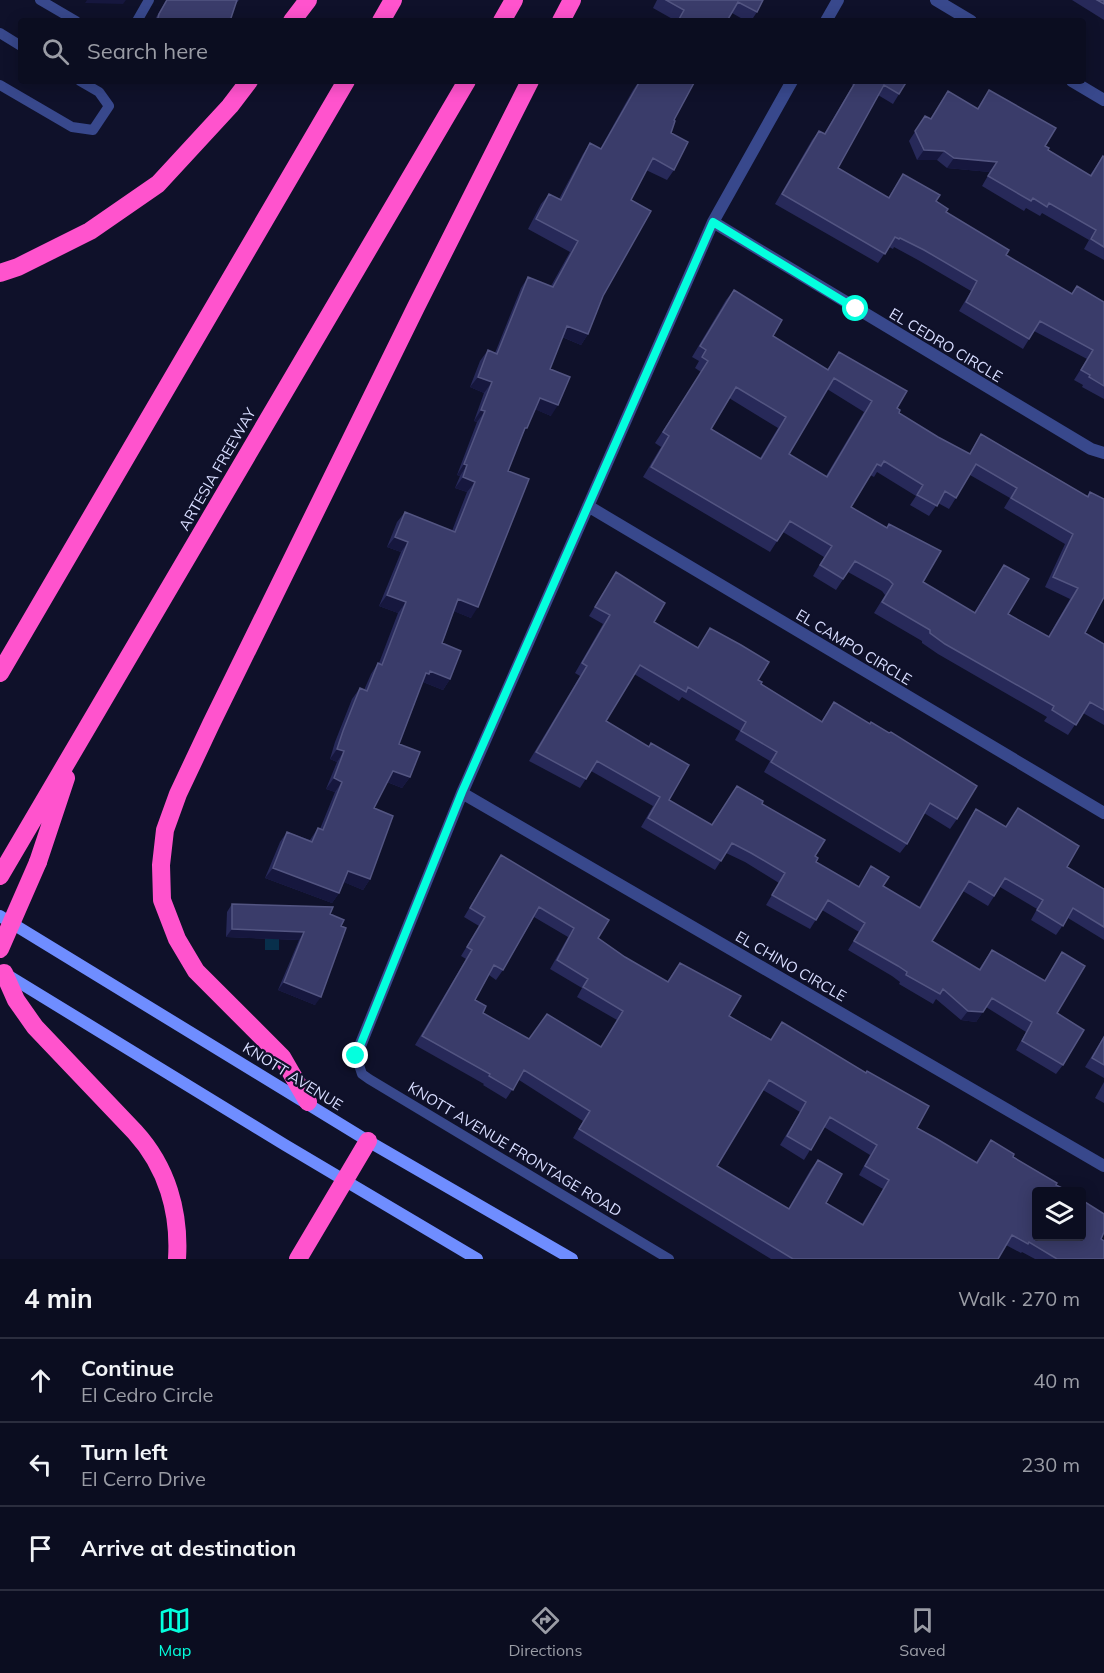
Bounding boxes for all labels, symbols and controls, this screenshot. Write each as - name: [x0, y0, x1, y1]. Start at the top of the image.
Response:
- search box: [18, 18, 1086, 84]
- icon: search: [39, 35, 72, 68]
- text: Search here: [87, 37, 208, 65]
- route start: [842, 295, 868, 321]
- street label: EL CEDRO CIRCLE: [886, 304, 1006, 386]
- street label: ARTESIA FREEWAY: [174, 404, 260, 534]
- street label: EL CAMPO CIRCLE: [793, 605, 915, 689]
- street label: EL CHINO CIRCLE: [732, 927, 850, 1006]
- street label: KNOTT AVENUE: [239, 1038, 347, 1114]
- route end: [342, 1042, 368, 1068]
- street label: KNOTT AVENUE FRONTAGE ROAD: [405, 1077, 625, 1221]
- map controls: [1032, 1187, 1086, 1241]
- button: layers: [1032, 1187, 1086, 1241]
- text: 4 min: [24, 1282, 93, 1315]
- text: Walk · 270 m: [958, 1286, 1080, 1311]
- text: Continue: [81, 1354, 174, 1382]
- icon: ahead: [24, 1364, 57, 1397]
- text: 40 m: [1033, 1368, 1080, 1393]
- text: El Cedro Circle: [81, 1382, 213, 1407]
- text: Turn left: [81, 1438, 168, 1466]
- icon: left: [24, 1448, 57, 1481]
- text: 230 m: [1021, 1452, 1080, 1477]
- text: El Cerro Drive: [81, 1466, 206, 1491]
- icon: arrive: [24, 1532, 57, 1565]
- text: Arrive at destination: [81, 1534, 296, 1562]
- tab: Map: [158, 1604, 191, 1660]
- tab: Directions: [508, 1604, 582, 1660]
- tab: Saved: [899, 1604, 946, 1660]

